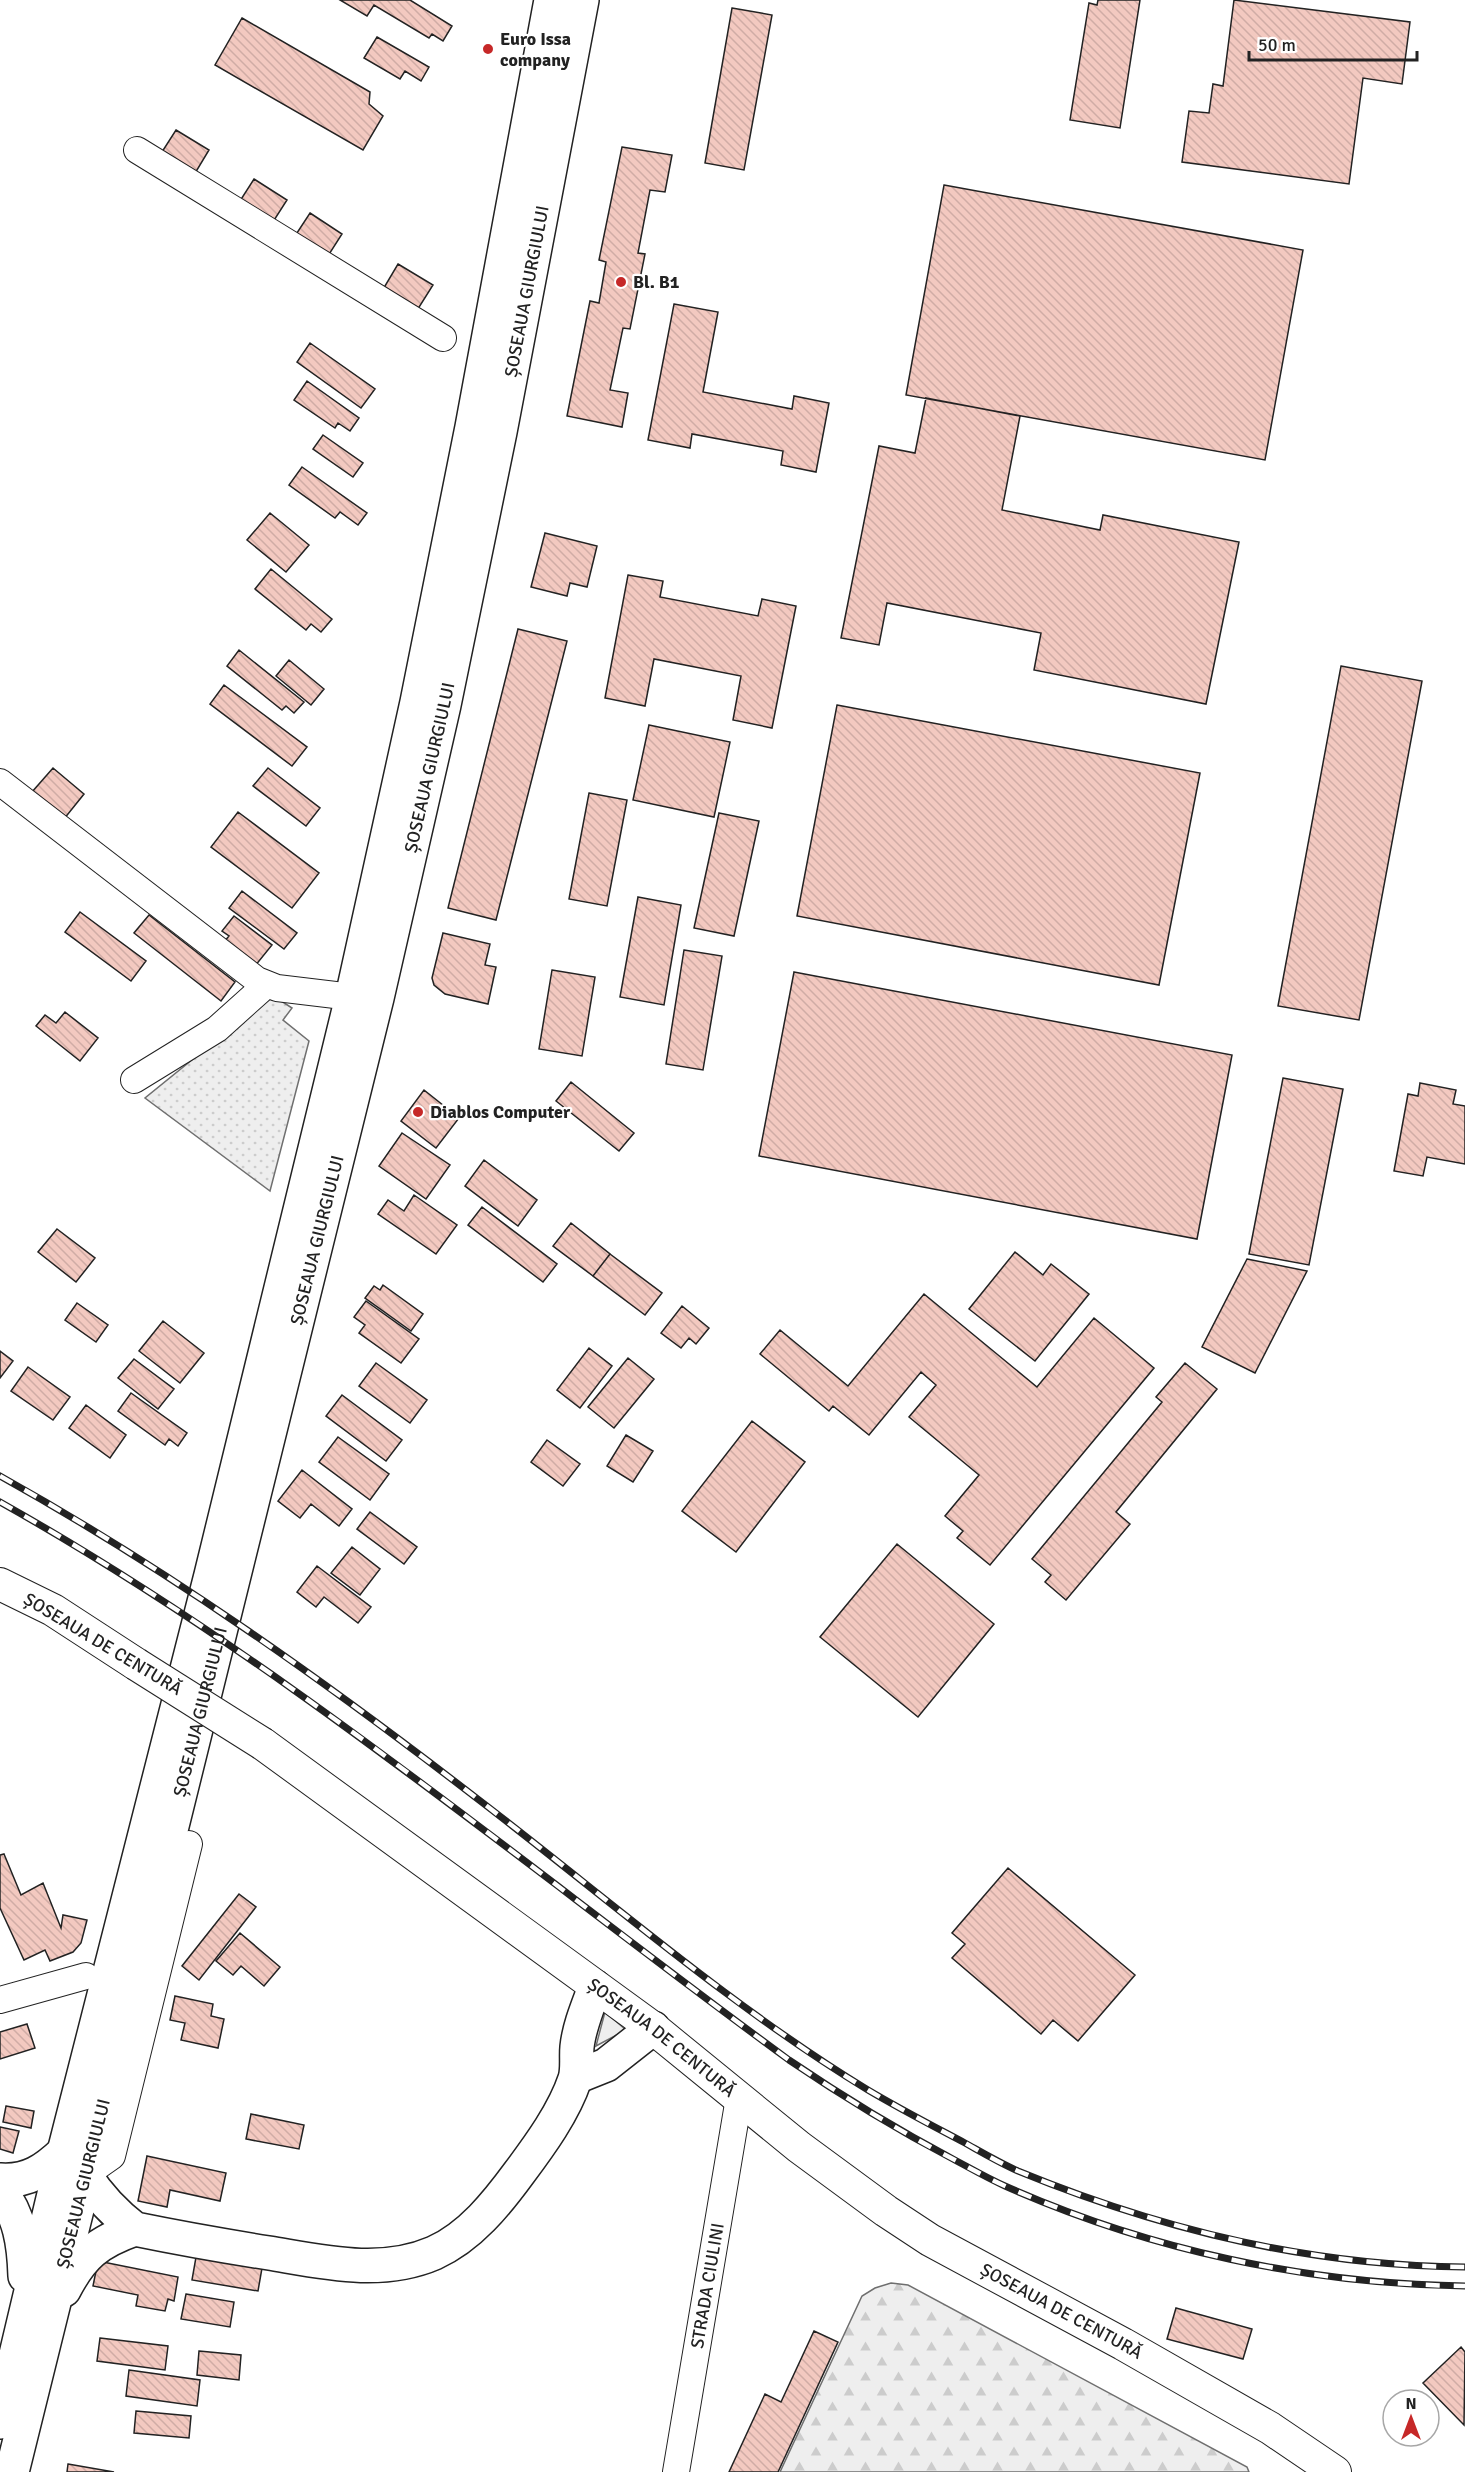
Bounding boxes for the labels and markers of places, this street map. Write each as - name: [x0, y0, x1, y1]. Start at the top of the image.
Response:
- place label: Euro Issa company: [500, 28, 571, 71]
- marker: Euro Issa company: [481, 42, 495, 56]
- place label: Bl. B1: [633, 271, 680, 293]
- marker: Bl. B1: [614, 275, 628, 289]
- place label: Diablos Computer: [430, 1101, 571, 1123]
- marker: Diablos Computer: [411, 1105, 425, 1119]

